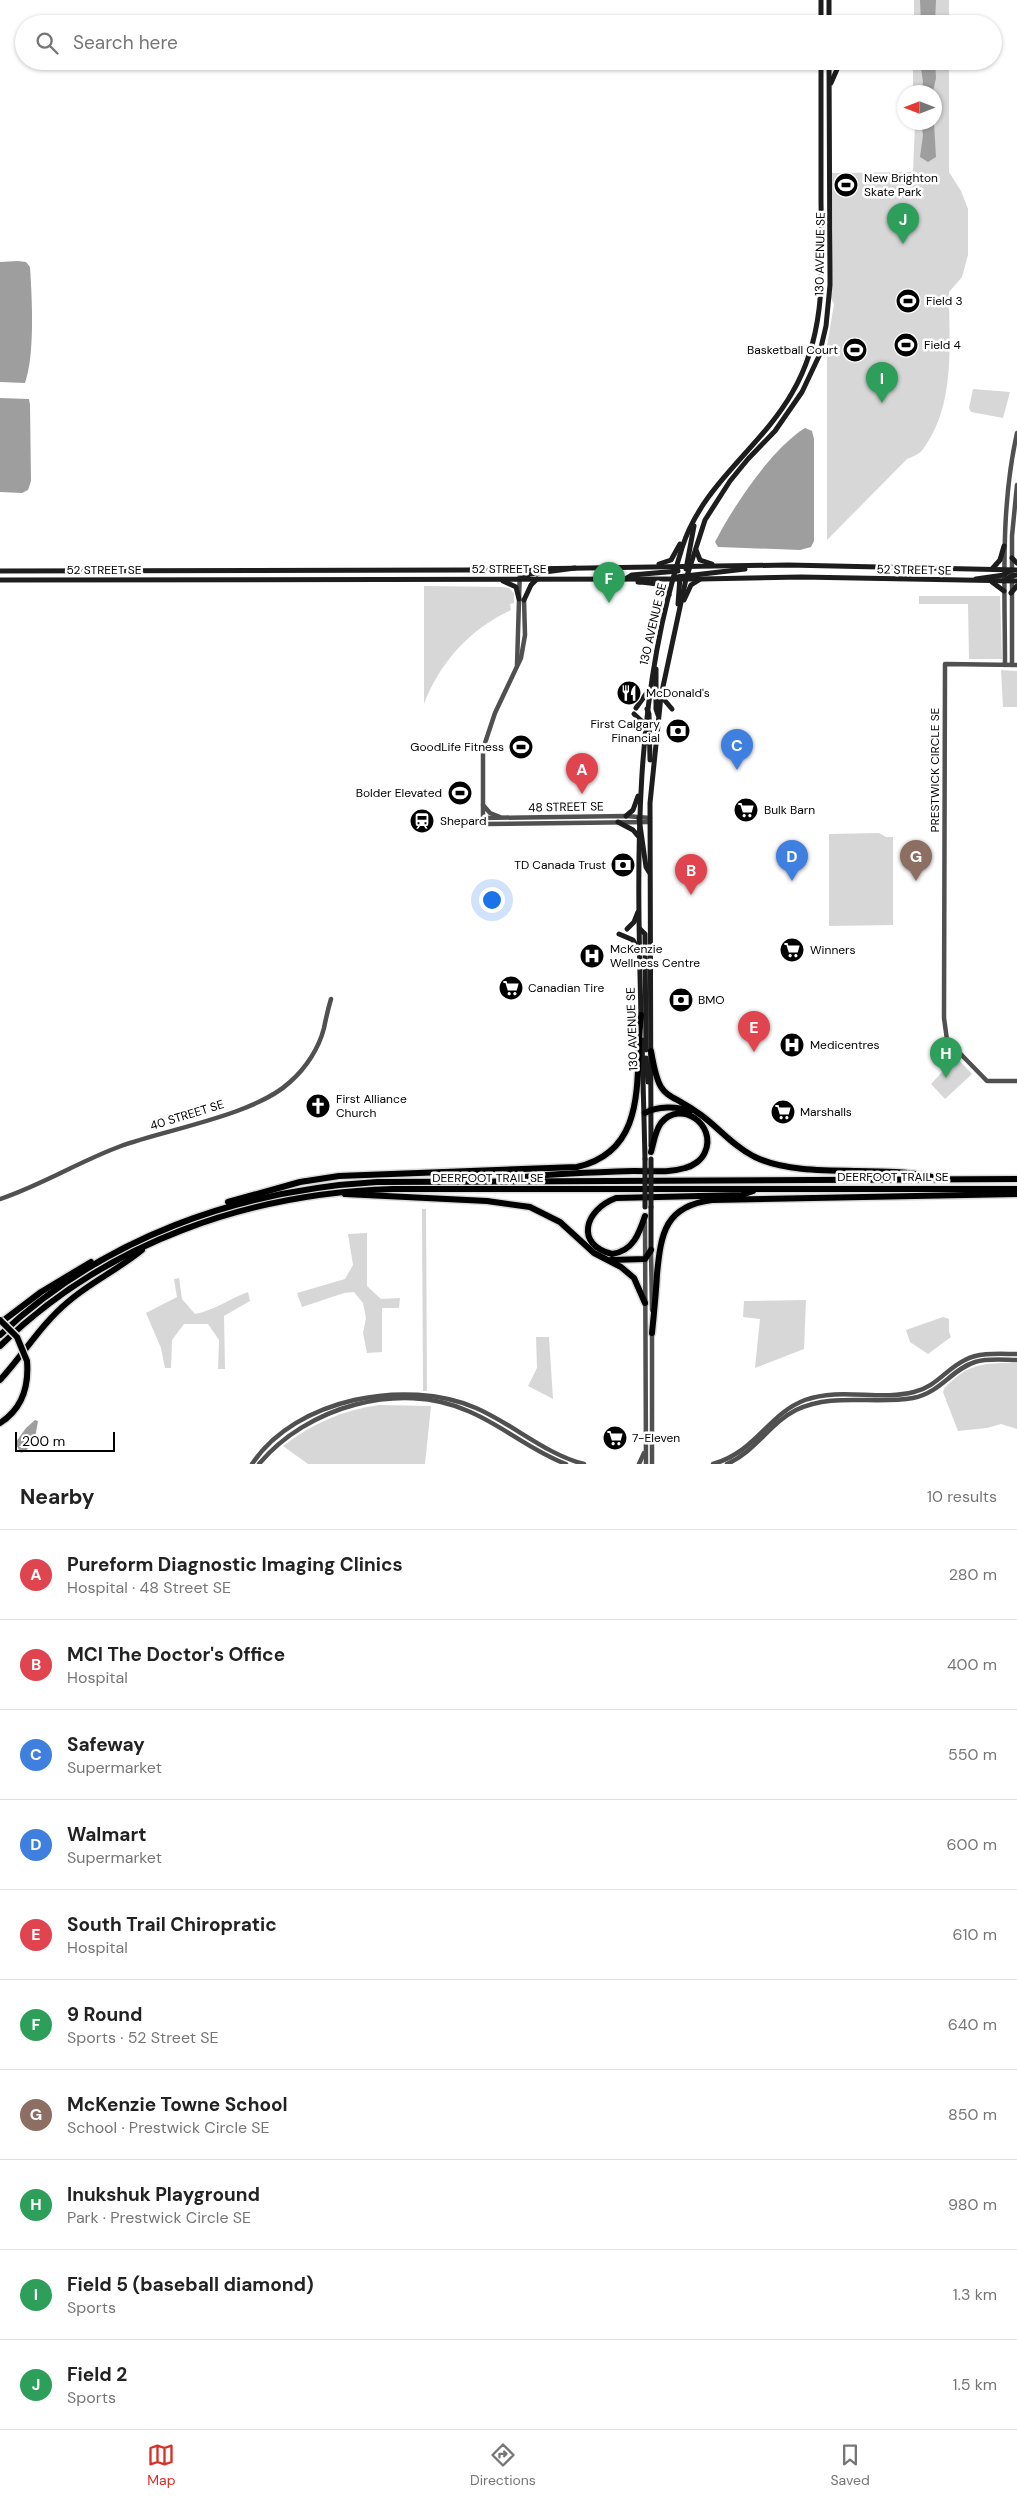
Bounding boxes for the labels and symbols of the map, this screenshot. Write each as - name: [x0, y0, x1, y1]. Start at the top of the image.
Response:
- north arrow: [897, 85, 942, 130]
- place label: New Brighton Skate Park: [864, 170, 938, 200]
- sports icon: New Brighton Skate Park: [833, 172, 859, 198]
- pin: J: [887, 203, 919, 244]
- street label: 130 AVENUE SE: [811, 212, 829, 296]
- sports icon: Field 3: [895, 288, 921, 314]
- place label: Field 3: [926, 293, 963, 309]
- sports icon: Field 4: [893, 332, 919, 358]
- sports icon: Basketball Court: [842, 337, 868, 363]
- place label: Field 4: [924, 337, 961, 353]
- place label: Basketball Court: [747, 342, 838, 358]
- pin: I: [866, 362, 898, 403]
- street label: 52 STREET SE: [471, 561, 547, 577]
- street label: 52 STREET SE: [876, 561, 952, 579]
- street label: 52 STREET SE: [66, 562, 142, 578]
- pin: F: [593, 562, 625, 603]
- street label: 130 AVENUE SE: [636, 581, 670, 667]
- restaurant icon: McDonald's: [616, 680, 642, 706]
- place label: McDonald's: [646, 685, 710, 701]
- street label: PRESTWICK CIRCLE SE: [927, 707, 943, 832]
- place label: First Calgary Financial: [590, 716, 660, 746]
- bank icon: First Calgary Financial: [665, 718, 691, 744]
- pin: C: [721, 729, 753, 770]
- sports icon: GoodLife Fitness: [508, 734, 534, 760]
- place label: GoodLife Fitness: [410, 739, 504, 755]
- pin: A: [566, 753, 598, 794]
- sports icon: Bolder Elevated: [447, 780, 473, 806]
- place label: Bolder Elevated: [356, 785, 442, 801]
- supermarket icon: Bulk Barn: [733, 797, 759, 823]
- street label: 48 STREET SE: [528, 798, 604, 816]
- place label: Bulk Barn: [764, 802, 815, 818]
- station icon: Shepard: [409, 808, 435, 834]
- place label: Shepard: [440, 813, 486, 829]
- pin: D: [776, 840, 808, 881]
- pin: G: [900, 840, 932, 881]
- bank icon: TD Canada Trust: [610, 852, 636, 878]
- pin: B: [675, 854, 707, 895]
- place label: TD Canada Trust: [514, 857, 606, 873]
- your location: [479, 887, 505, 913]
- supermarket icon: Winners: [779, 937, 805, 963]
- place label: McKenzie Wellness Centre: [610, 941, 700, 971]
- place label: Winners: [810, 942, 856, 958]
- hospital icon: McKenzie Wellness Centre: [579, 943, 605, 969]
- supermarket icon: Canadian Tire: [498, 975, 524, 1001]
- place label: Canadian Tire: [528, 980, 604, 996]
- street label: 130 AVENUE SE: [623, 987, 641, 1071]
- bank icon: BMO: [668, 987, 694, 1013]
- place label: BMO: [698, 992, 725, 1008]
- pin: E: [738, 1011, 770, 1052]
- hospital icon: Medicentres: [779, 1032, 805, 1058]
- place label: Medicentres: [810, 1037, 880, 1053]
- pin: H: [930, 1037, 962, 1078]
- place label: First Alliance Church: [336, 1091, 407, 1121]
- church icon: First Alliance Church: [305, 1093, 331, 1119]
- street label: 40 STREET SE: [148, 1096, 226, 1134]
- supermarket icon: Marshalls: [770, 1099, 796, 1125]
- place label: Marshalls: [800, 1104, 852, 1120]
- street label: DEERFOOT TRAIL SE: [837, 1169, 949, 1185]
- street label: DEERFOOT TRAIL SE: [432, 1170, 544, 1186]
- supermarket icon: 7-Eleven: [602, 1425, 628, 1451]
- scale bar: [15, 1429, 115, 1452]
- place label: 7-Eleven: [632, 1430, 680, 1446]

